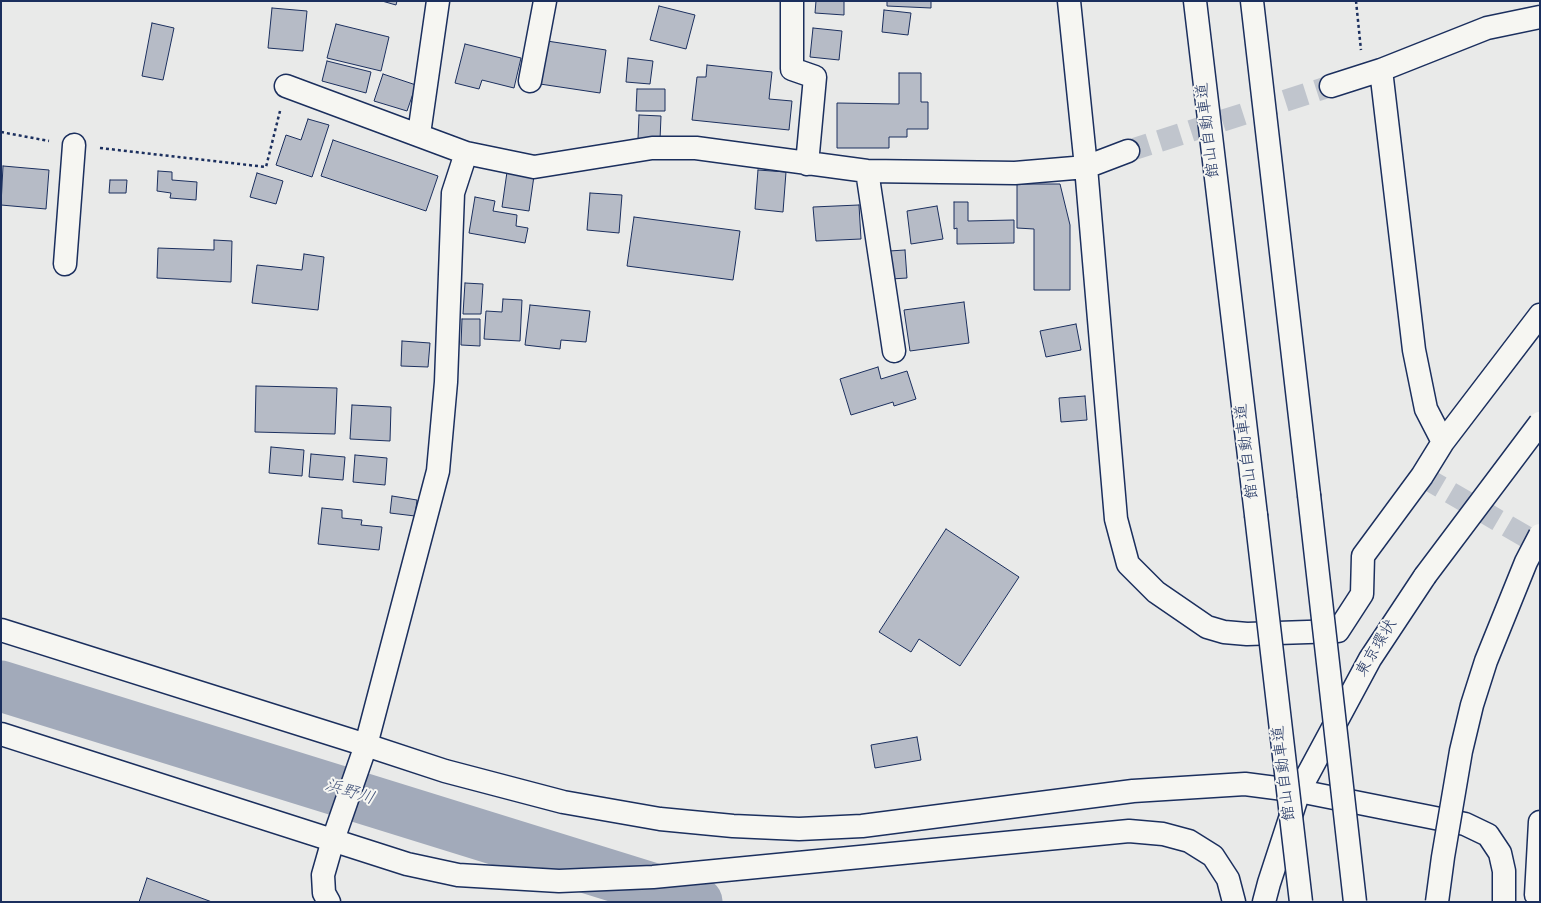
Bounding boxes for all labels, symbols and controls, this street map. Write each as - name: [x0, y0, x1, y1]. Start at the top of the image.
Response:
- street label: 館山自動車道: [1195, 81, 1225, 179]
- street label: 館山自動車道: [1234, 402, 1264, 500]
- street label: 東京環状: [1353, 617, 1403, 681]
- street label: 館山自動車道: [1271, 724, 1301, 822]
- water label: 浜野川: [322, 777, 376, 811]

